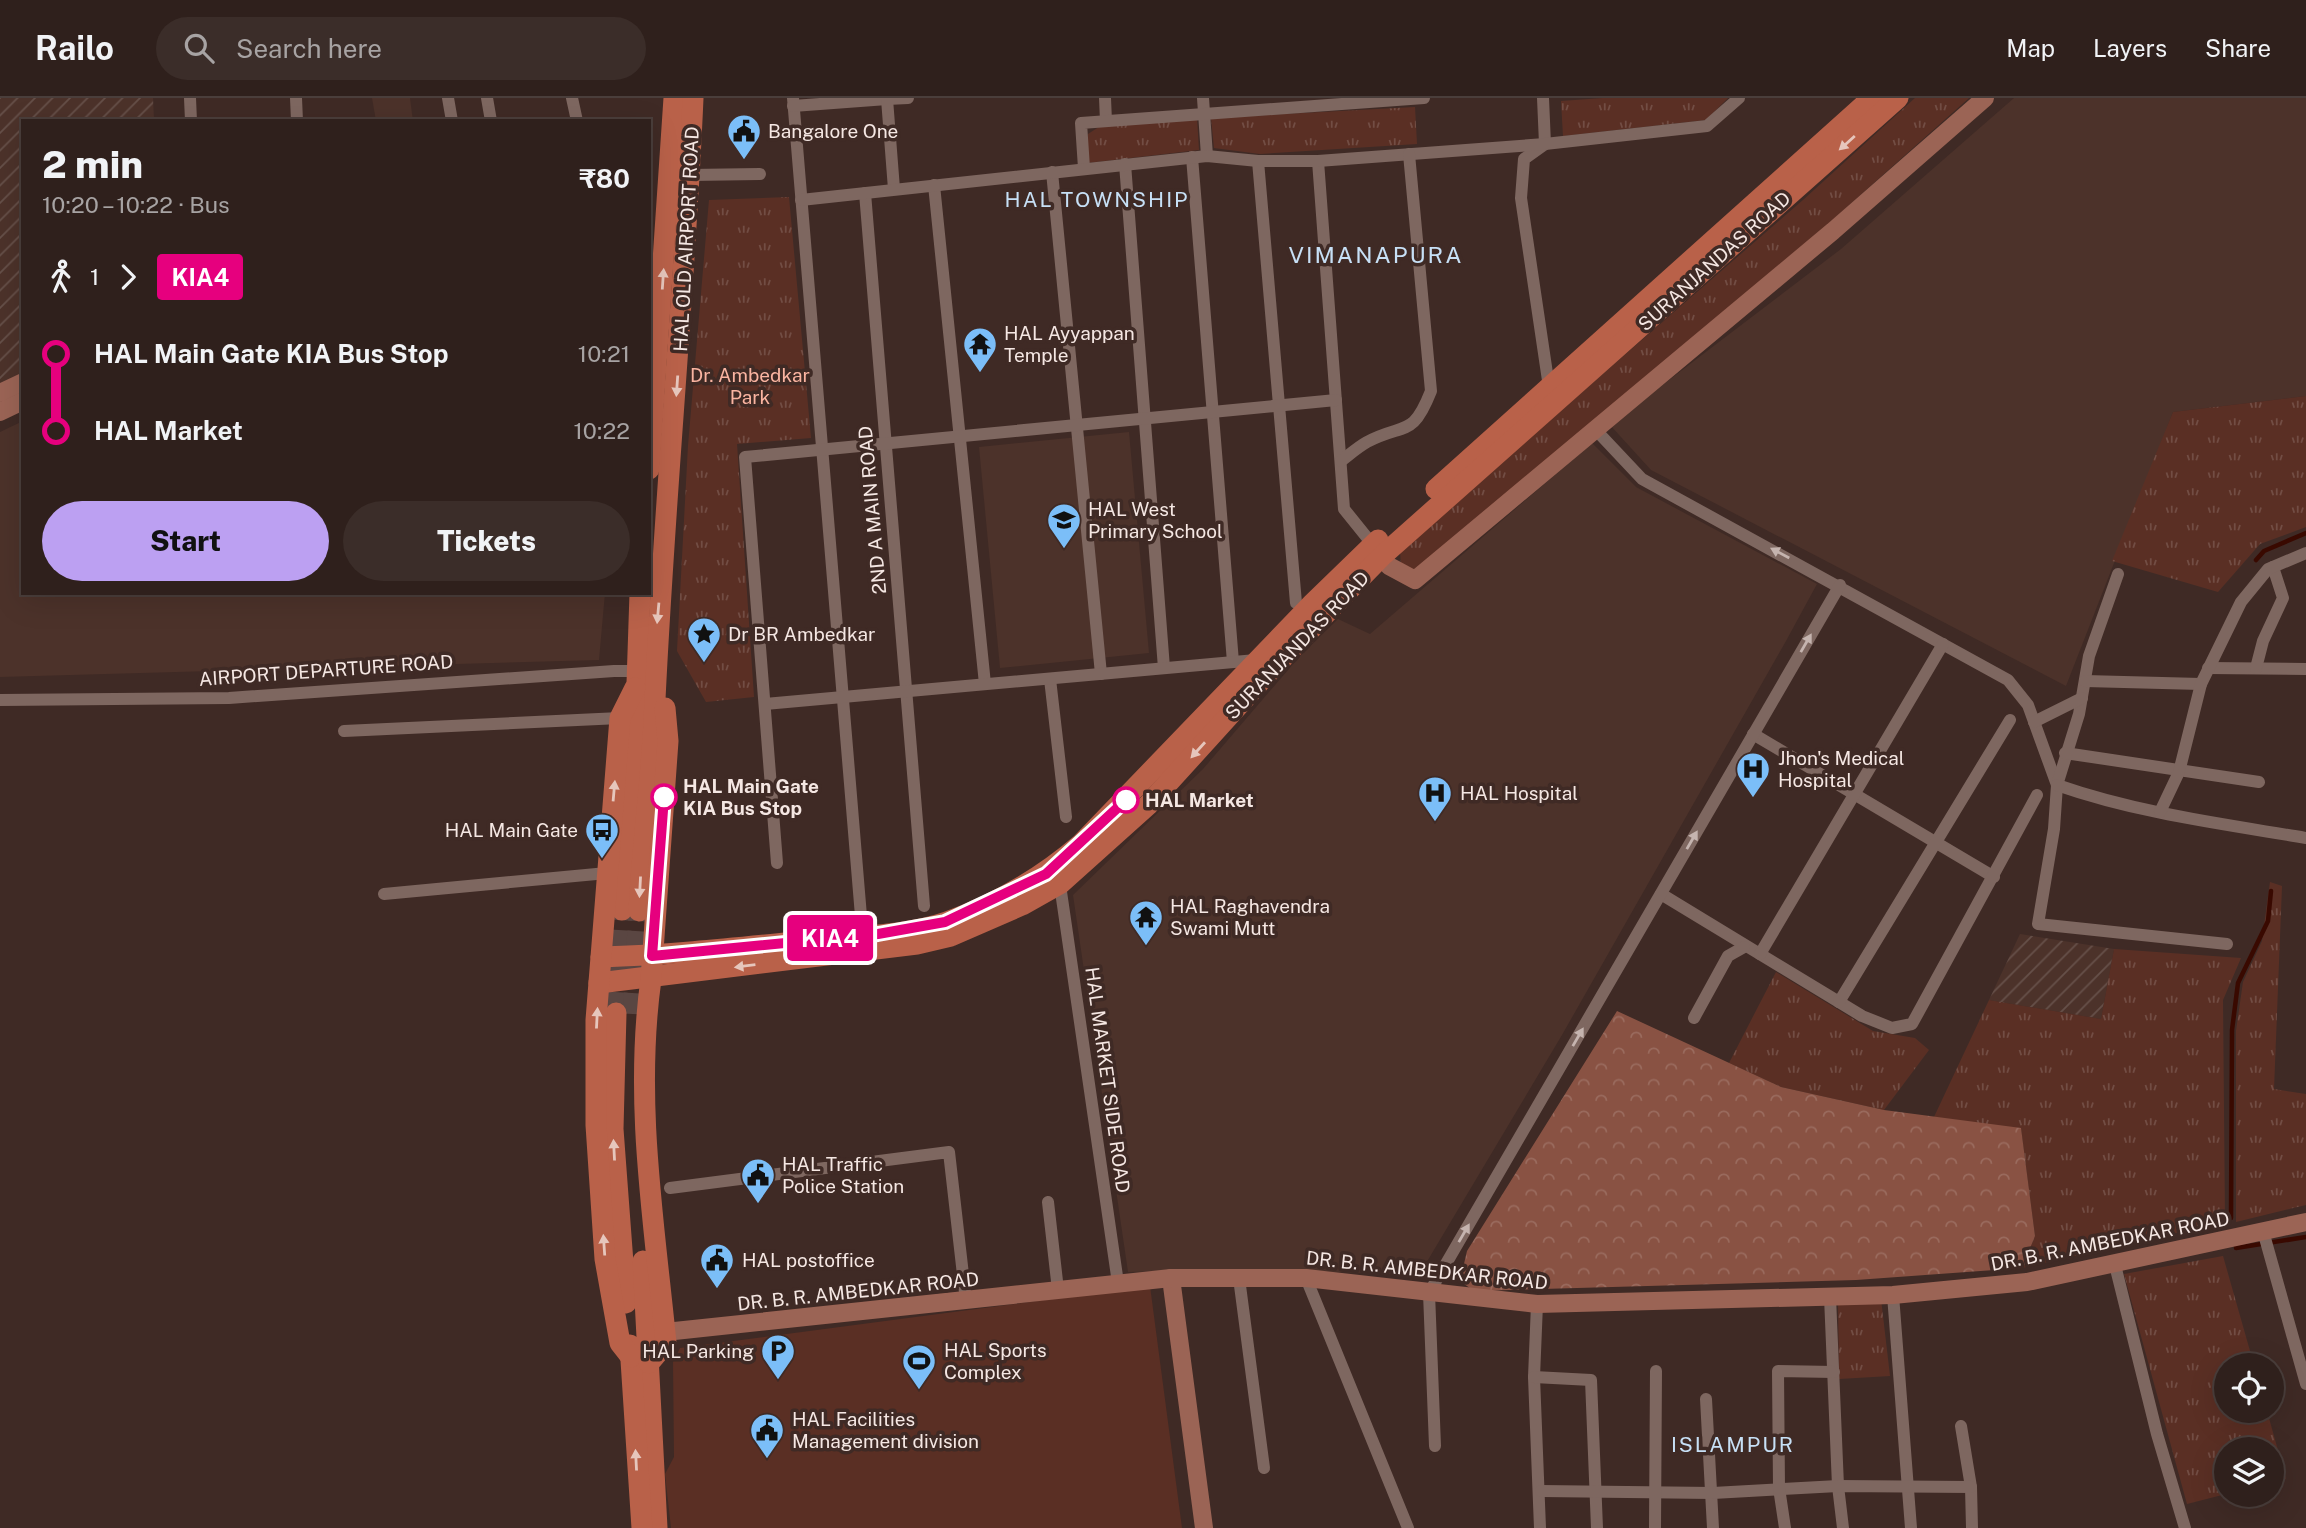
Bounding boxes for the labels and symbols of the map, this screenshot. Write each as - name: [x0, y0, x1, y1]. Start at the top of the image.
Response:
- public building icon: Bangalore One: [725, 112, 763, 161]
- place label: Bangalore One: [768, 120, 898, 142]
- street label: HAL OLD AIRPORT ROAD: [669, 126, 703, 352]
- one-way arrow: [1838, 135, 1856, 151]
- district label: HAL TOWNSHIP: [1005, 187, 1189, 212]
- street label: SURANJANDAS ROAD: [1633, 187, 1795, 335]
- district label: VIMANAPURA: [1288, 241, 1464, 268]
- one-way arrow: [658, 267, 669, 289]
- place label: HAL Ayyappan Temple: [1004, 322, 1135, 366]
- temple icon: HAL Ayyappan Temple: [961, 325, 999, 374]
- park label: Dr. Ambedkar Park: [690, 364, 810, 408]
- one-way arrow: [671, 375, 682, 397]
- street label: 2ND A MAIN ROAD: [854, 425, 890, 595]
- place label: HAL West Primary School: [1088, 498, 1223, 542]
- school or university icon: HAL West Primary School: [1045, 501, 1083, 550]
- one-way arrow: [1770, 547, 1789, 559]
- street label: SURANJANDAS ROAD: [1221, 566, 1373, 724]
- one-way arrow: [652, 602, 663, 624]
- place icon: Dr BR Ambedkar: [685, 615, 723, 664]
- place label: Dr BR Ambedkar: [728, 623, 875, 645]
- one-way arrow: [1800, 634, 1812, 653]
- street label: AIRPORT DEPARTURE ROAD: [198, 650, 454, 690]
- one-way arrow: [1190, 741, 1206, 759]
- place label: Jhon's Medical Hospital: [1778, 747, 1905, 791]
- hospital icon: Jhon's Medical Hospital: [1734, 750, 1772, 799]
- hospital icon: HAL Hospital: [1416, 774, 1454, 823]
- place label: HAL Main Gate KIA Bus Stop: [683, 775, 819, 819]
- one-way arrow: [609, 780, 620, 802]
- place label: HAL Hospital: [1460, 782, 1578, 804]
- marker: HAL Main Gate KIA Bus Stop: [651, 784, 677, 810]
- marker: HAL Market: [1113, 787, 1139, 813]
- place label: HAL Market: [1145, 789, 1254, 811]
- bus stop icon: HAL Main Gate: [583, 811, 621, 860]
- place label: HAL Main Gate: [445, 819, 578, 841]
- one-way arrow: [1686, 830, 1698, 850]
- one-way arrow: [635, 876, 646, 898]
- place label: HAL Raghavendra Swami Mutt: [1170, 895, 1330, 939]
- temple icon: HAL Raghavendra Swami Mutt: [1127, 898, 1165, 947]
- line badge: KIA4: [781, 915, 879, 961]
- one-way arrow: [734, 961, 756, 972]
- street label: HAL MARKET SIDE ROAD: [1081, 966, 1135, 1194]
- one-way arrow: [591, 1006, 602, 1028]
- one-way arrow: [1572, 1027, 1584, 1046]
- one-way arrow: [609, 1139, 620, 1161]
- place label: HAL Traffic Police Station: [782, 1153, 904, 1197]
- public building icon: HAL Traffic Police Station: [739, 1156, 777, 1205]
- street label: DR. B. R. AMBEDKAR ROAD: [1989, 1207, 2231, 1275]
- one-way arrow: [1458, 1224, 1470, 1243]
- one-way arrow: [598, 1234, 609, 1256]
- public building icon: HAL postoffice: [698, 1241, 736, 1290]
- street label: DR. B. R. AMBEDKAR ROAD: [1305, 1246, 1549, 1294]
- place label: HAL postoffice: [742, 1249, 875, 1271]
- street label: DR. B. R. AMBEDKAR ROAD: [736, 1267, 980, 1315]
- parking icon: HAL Parking: [759, 1332, 797, 1381]
- place label: HAL Sports Complex: [944, 1339, 1047, 1383]
- place label: HAL Parking: [642, 1340, 754, 1362]
- sports icon: HAL Sports Complex: [900, 1342, 938, 1391]
- place label: HAL Facilities Management division: [792, 1408, 979, 1452]
- public building icon: HAL Facilities Management division: [748, 1411, 786, 1460]
- district label: ISLAMPUR: [1671, 1432, 1795, 1457]
- one-way arrow: [631, 1449, 642, 1471]

